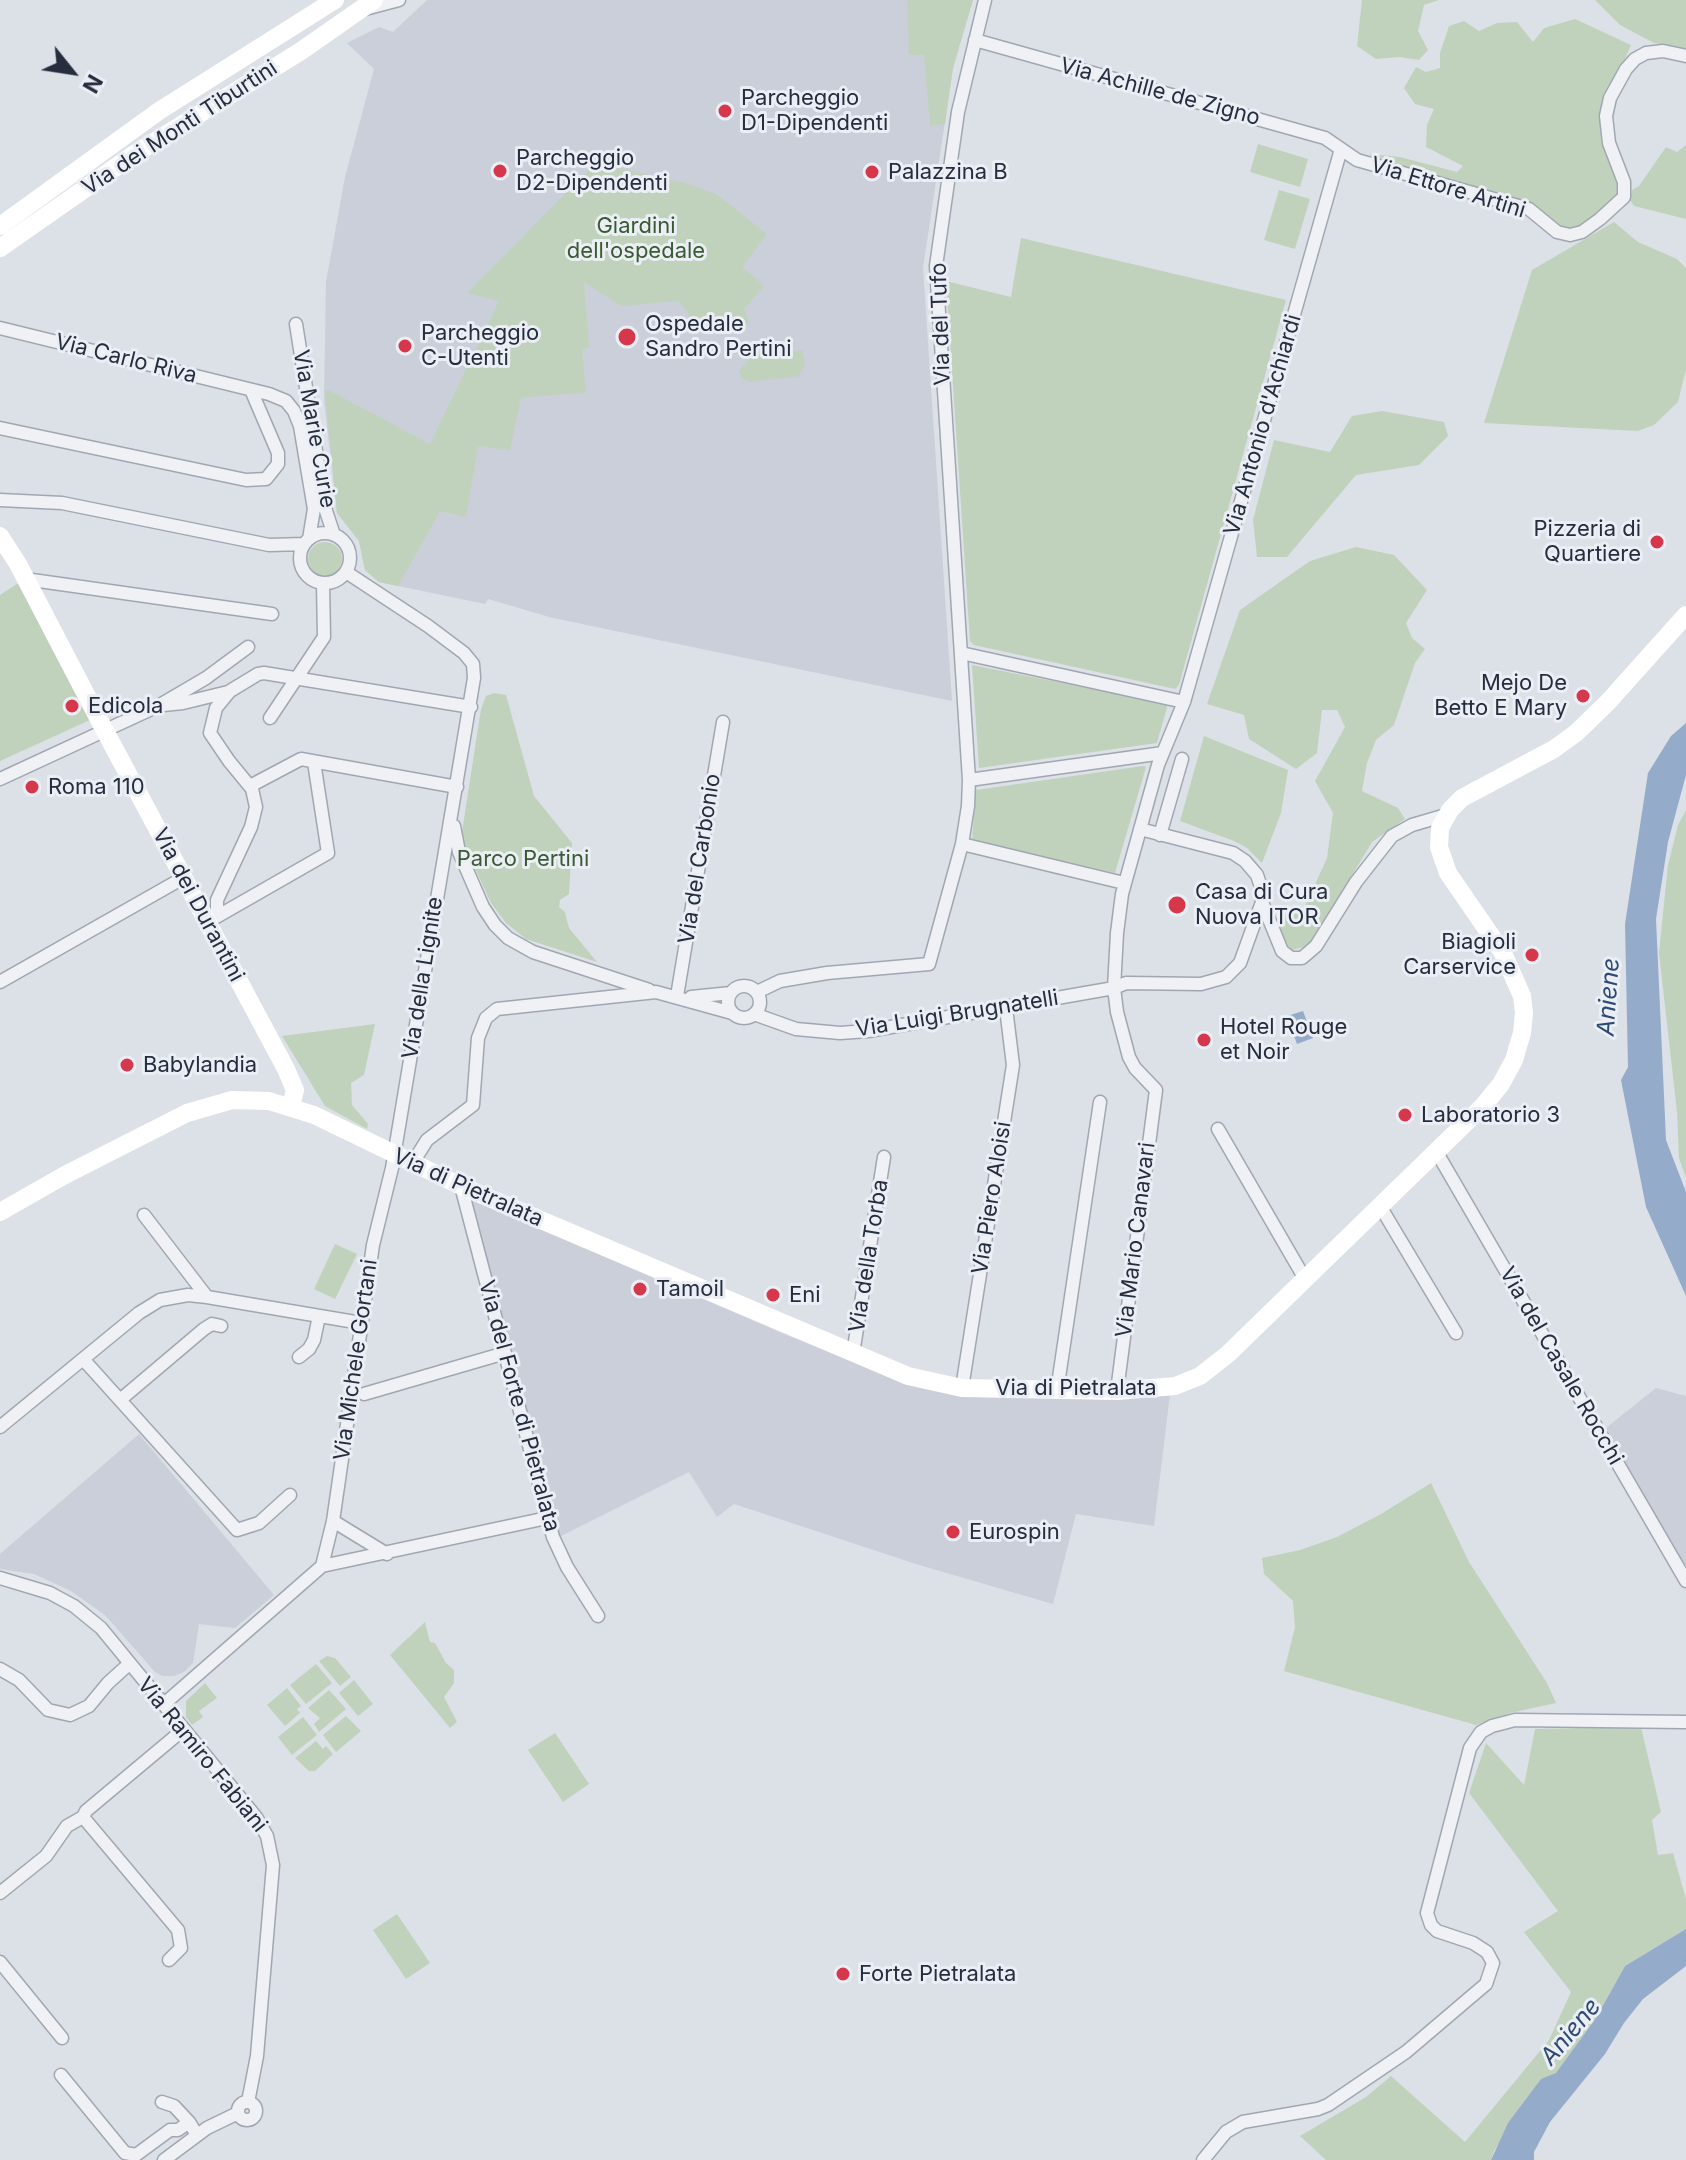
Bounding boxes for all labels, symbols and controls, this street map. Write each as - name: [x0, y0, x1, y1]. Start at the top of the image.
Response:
- north arrow: [32, 32, 112, 112]
- street label: Via Achille de Zigno: [1057, 53, 1263, 131]
- street label: Via dei Monti Tiburtini: [78, 55, 282, 201]
- text: N: [77, 70, 108, 98]
- place label: Parcheggio D1-Dipendenti: [741, 85, 888, 136]
- marker: Parcheggio D1-Dipendenti: [716, 102, 734, 120]
- place label: Parcheggio D2-Dipendenti: [516, 145, 668, 196]
- street label: Via Ettore Artini: [1367, 152, 1529, 224]
- place label: Palazzina B: [888, 159, 1008, 185]
- marker: Parcheggio D2-Dipendenti: [491, 162, 509, 180]
- marker: Palazzina B: [863, 163, 881, 181]
- park label: Giardini dell'ospedale: [567, 213, 705, 264]
- street label: Via del Tufo: [926, 262, 956, 386]
- place label: Ospedale Sandro Pertini: [645, 311, 791, 362]
- street label: Via Antonio d'Achiardi: [1219, 311, 1307, 539]
- place label: Parcheggio C-Utenti: [421, 320, 539, 372]
- marker: Ospedale Sandro Pertini: [616, 326, 638, 348]
- street label: Via Carlo Riva: [53, 329, 199, 389]
- marker: Parcheggio C-Utenti: [396, 337, 414, 355]
- street label: Via Marie Curie: [287, 348, 341, 510]
- place label: Pizzeria di Quartiere: [1534, 516, 1641, 568]
- marker: Pizzeria di Quartiere: [1648, 533, 1666, 551]
- place label: Mejo De Betto E Mary: [1434, 670, 1567, 722]
- marker: Mejo De Betto E Mary: [1574, 687, 1592, 705]
- place label: Edicola: [88, 693, 163, 719]
- marker: Edicola: [63, 697, 81, 715]
- street label: Via del Carbonio: [674, 772, 726, 946]
- place label: Roma 110: [48, 774, 145, 800]
- marker: Roma 110: [23, 778, 41, 796]
- street label: Via dei Durantini: [146, 824, 250, 986]
- park label: Parco Pertini: [457, 846, 589, 872]
- place label: Casa di Cura Nuova ITOR: [1195, 879, 1328, 930]
- marker: Casa di Cura Nuova ITOR: [1166, 894, 1188, 916]
- street label: Via della Lignite: [397, 895, 449, 1061]
- place label: Biagioli Carservice: [1403, 929, 1516, 980]
- marker: Biagioli Carservice: [1523, 946, 1541, 964]
- water label: Aniene: [1592, 957, 1626, 1037]
- street label: Via Luigi Brugnatelli: [854, 985, 1060, 1043]
- place label: Hotel Rouge et Noir: [1220, 1014, 1347, 1066]
- marker: Hotel Rouge et Noir: [1195, 1031, 1213, 1049]
- place label: Babylandia: [143, 1052, 257, 1078]
- marker: Babylandia: [118, 1056, 136, 1074]
- place label: Laboratorio 3: [1421, 1102, 1560, 1128]
- marker: Laboratorio 3: [1396, 1106, 1414, 1124]
- street label: Via Piero Aloisi: [967, 1120, 1017, 1276]
- street label: Via Mario Canavari: [1111, 1141, 1161, 1339]
- street label: Via di Pietralata: [389, 1143, 547, 1233]
- street label: Via della Torba: [844, 1177, 894, 1335]
- street label: Via Michele Gortani: [329, 1258, 383, 1462]
- street label: Via del Casale Rocchi: [1494, 1262, 1628, 1470]
- place label: Tamoil: [656, 1276, 724, 1302]
- street label: Via del Forte di Pietralata: [473, 1277, 565, 1535]
- marker: Tamoil: [631, 1280, 649, 1298]
- place label: Eni: [789, 1282, 821, 1308]
- marker: Eni: [764, 1286, 782, 1304]
- street label: Via di Pietralata: [995, 1375, 1157, 1401]
- place label: Eurospin: [969, 1519, 1060, 1545]
- marker: Eurospin: [944, 1523, 962, 1541]
- street label: Via Ramiro Fabiani: [131, 1672, 273, 1838]
- place label: Forte Pietralata: [859, 1961, 1016, 1987]
- marker: Forte Pietralata: [834, 1965, 852, 1983]
- water label: Aniene: [1535, 1993, 1607, 2071]

